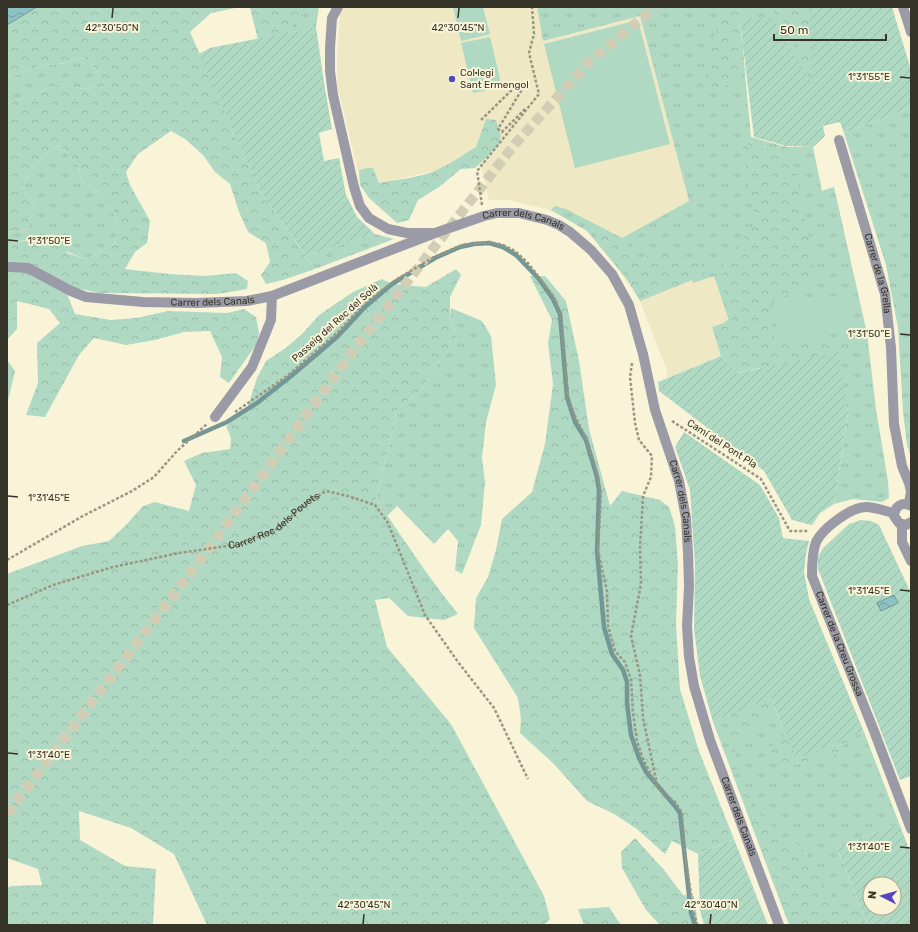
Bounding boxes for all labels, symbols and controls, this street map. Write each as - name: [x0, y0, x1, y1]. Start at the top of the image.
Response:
- scale bar: [774, 16, 886, 42]
- text: 42°30'50"N: [85, 22, 139, 34]
- text: 42°30'45"N: [432, 22, 484, 34]
- text: 50 m: [780, 23, 808, 37]
- place label: Col·legi Sant Ermengol: [460, 67, 529, 91]
- text: 1°31'55"E: [848, 71, 890, 83]
- marker: Col·legi Sant Ermengol: [447, 74, 457, 84]
- street label: Carrer dels Canals: [481, 207, 567, 233]
- street label: Carrer de la Grella: [861, 232, 893, 314]
- text: 1°31'50"E: [28, 235, 70, 247]
- street label: Passeig del Rec del Solà: [290, 281, 380, 365]
- street label: Carrer dels Canals: [171, 294, 256, 309]
- text: 1°31'50"E: [848, 328, 890, 340]
- street label: Camí del Pont Pla: [685, 417, 759, 471]
- street label: Carrer dels Canals: [666, 458, 693, 543]
- street label: Carrer Roc dels Pouets: [227, 490, 322, 552]
- text: 1°31'45"E: [28, 492, 70, 504]
- text: 1°31'45"E: [848, 585, 890, 597]
- street label: Carrer de la Creu Grossa: [813, 589, 866, 698]
- text: 1°31'40"E: [28, 749, 70, 761]
- street label: Carrer dels Canals: [718, 775, 759, 858]
- text: 1°31'40"E: [848, 841, 890, 853]
- north arrow: [862, 876, 902, 916]
- text: N: [866, 890, 879, 900]
- text: 42°30'45"N: [338, 899, 390, 911]
- text: 42°30'40"N: [684, 899, 738, 911]

